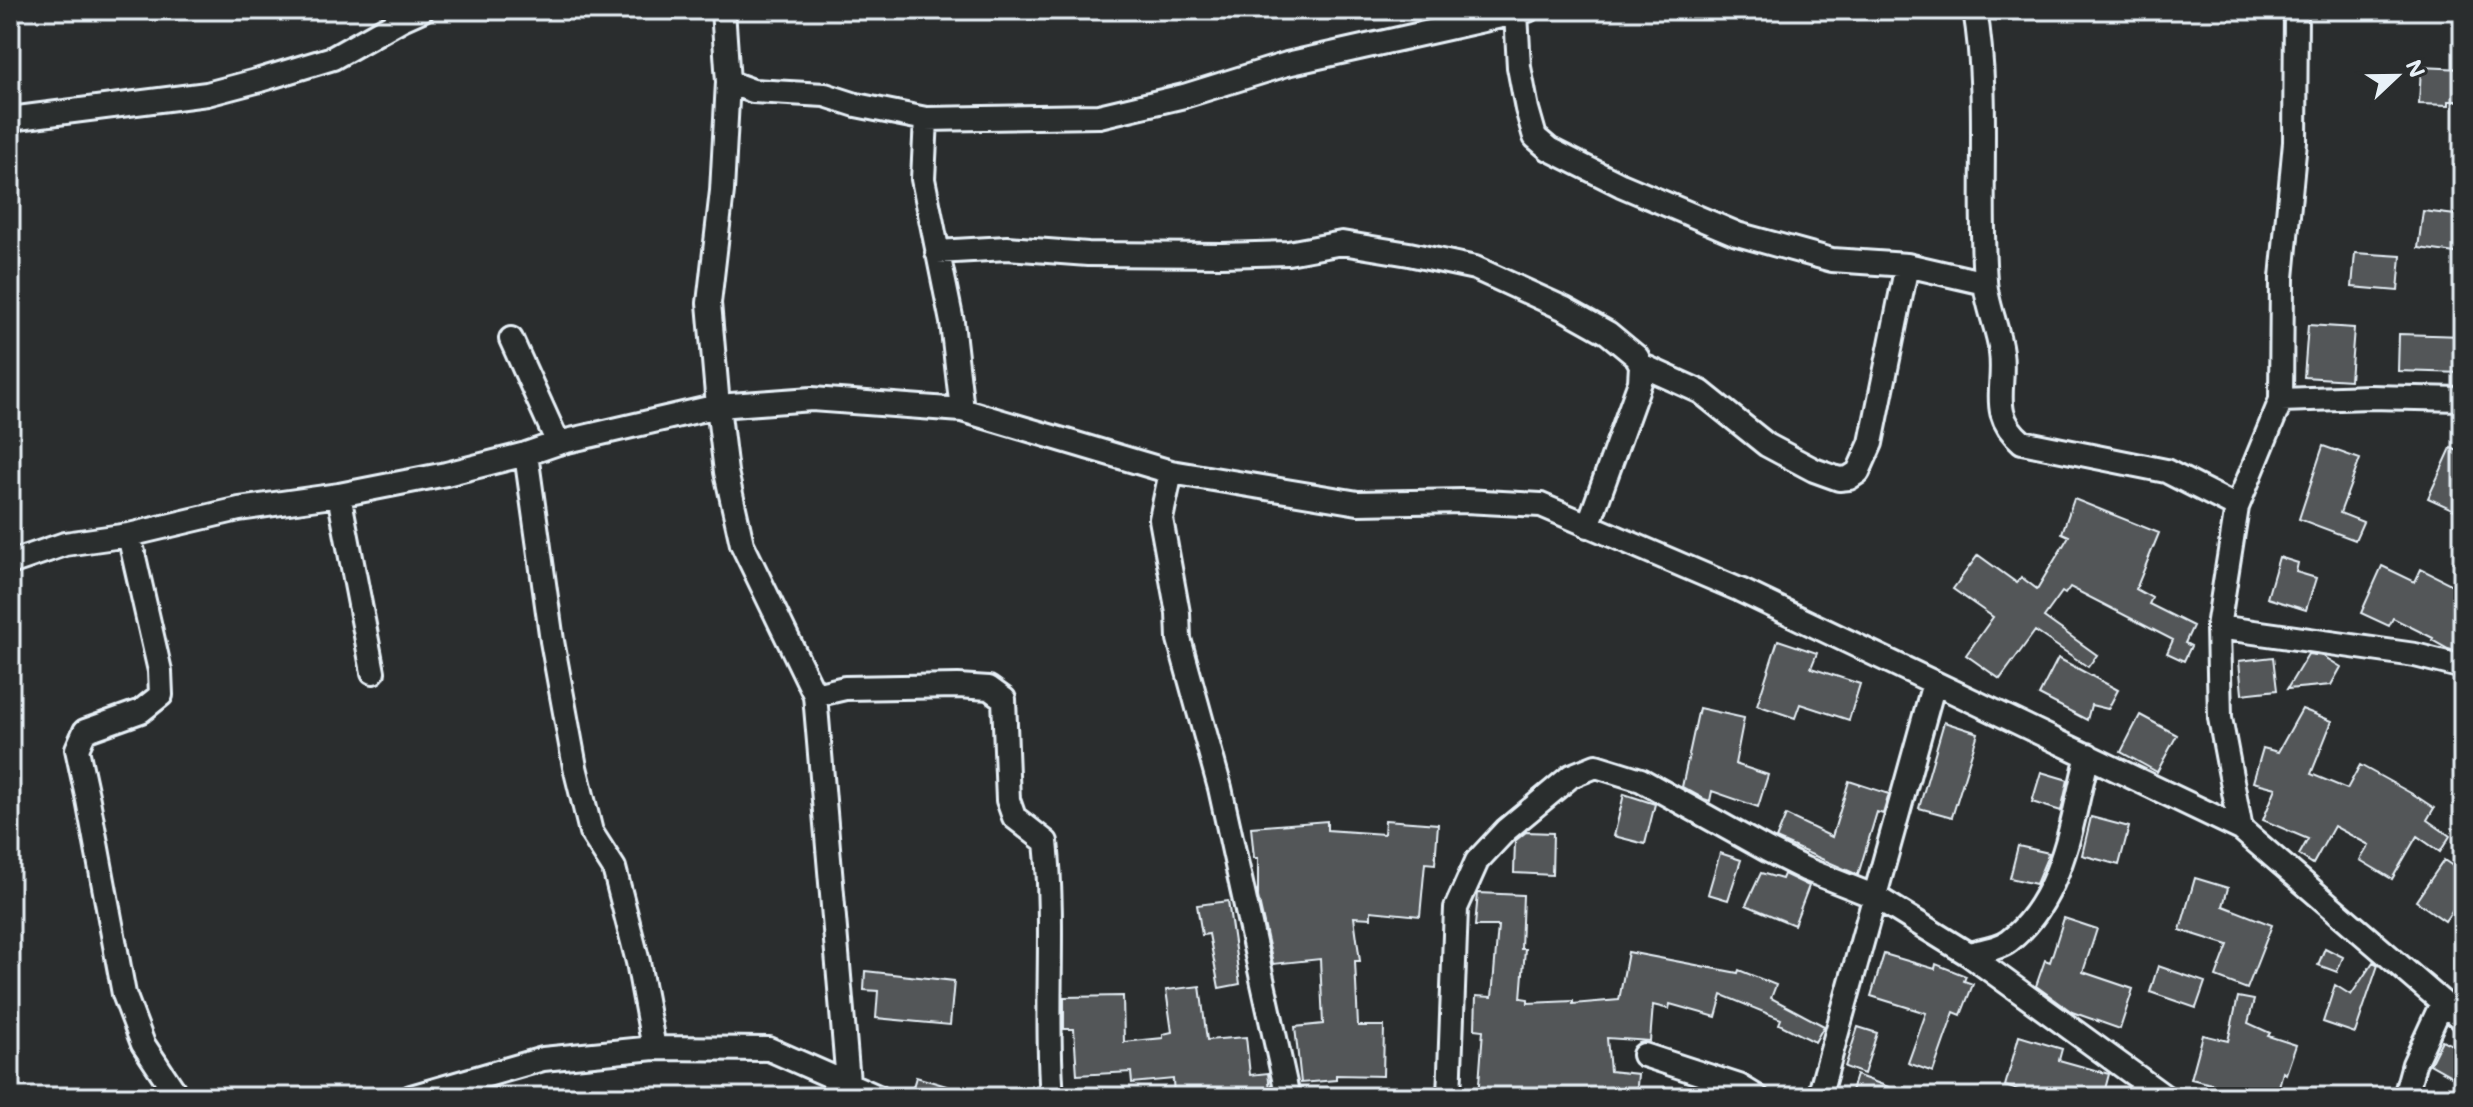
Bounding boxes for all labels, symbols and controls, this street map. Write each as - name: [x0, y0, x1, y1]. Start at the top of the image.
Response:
- north arrow: [2357, 36, 2437, 116]
- text: N: [2399, 55, 2433, 81]

